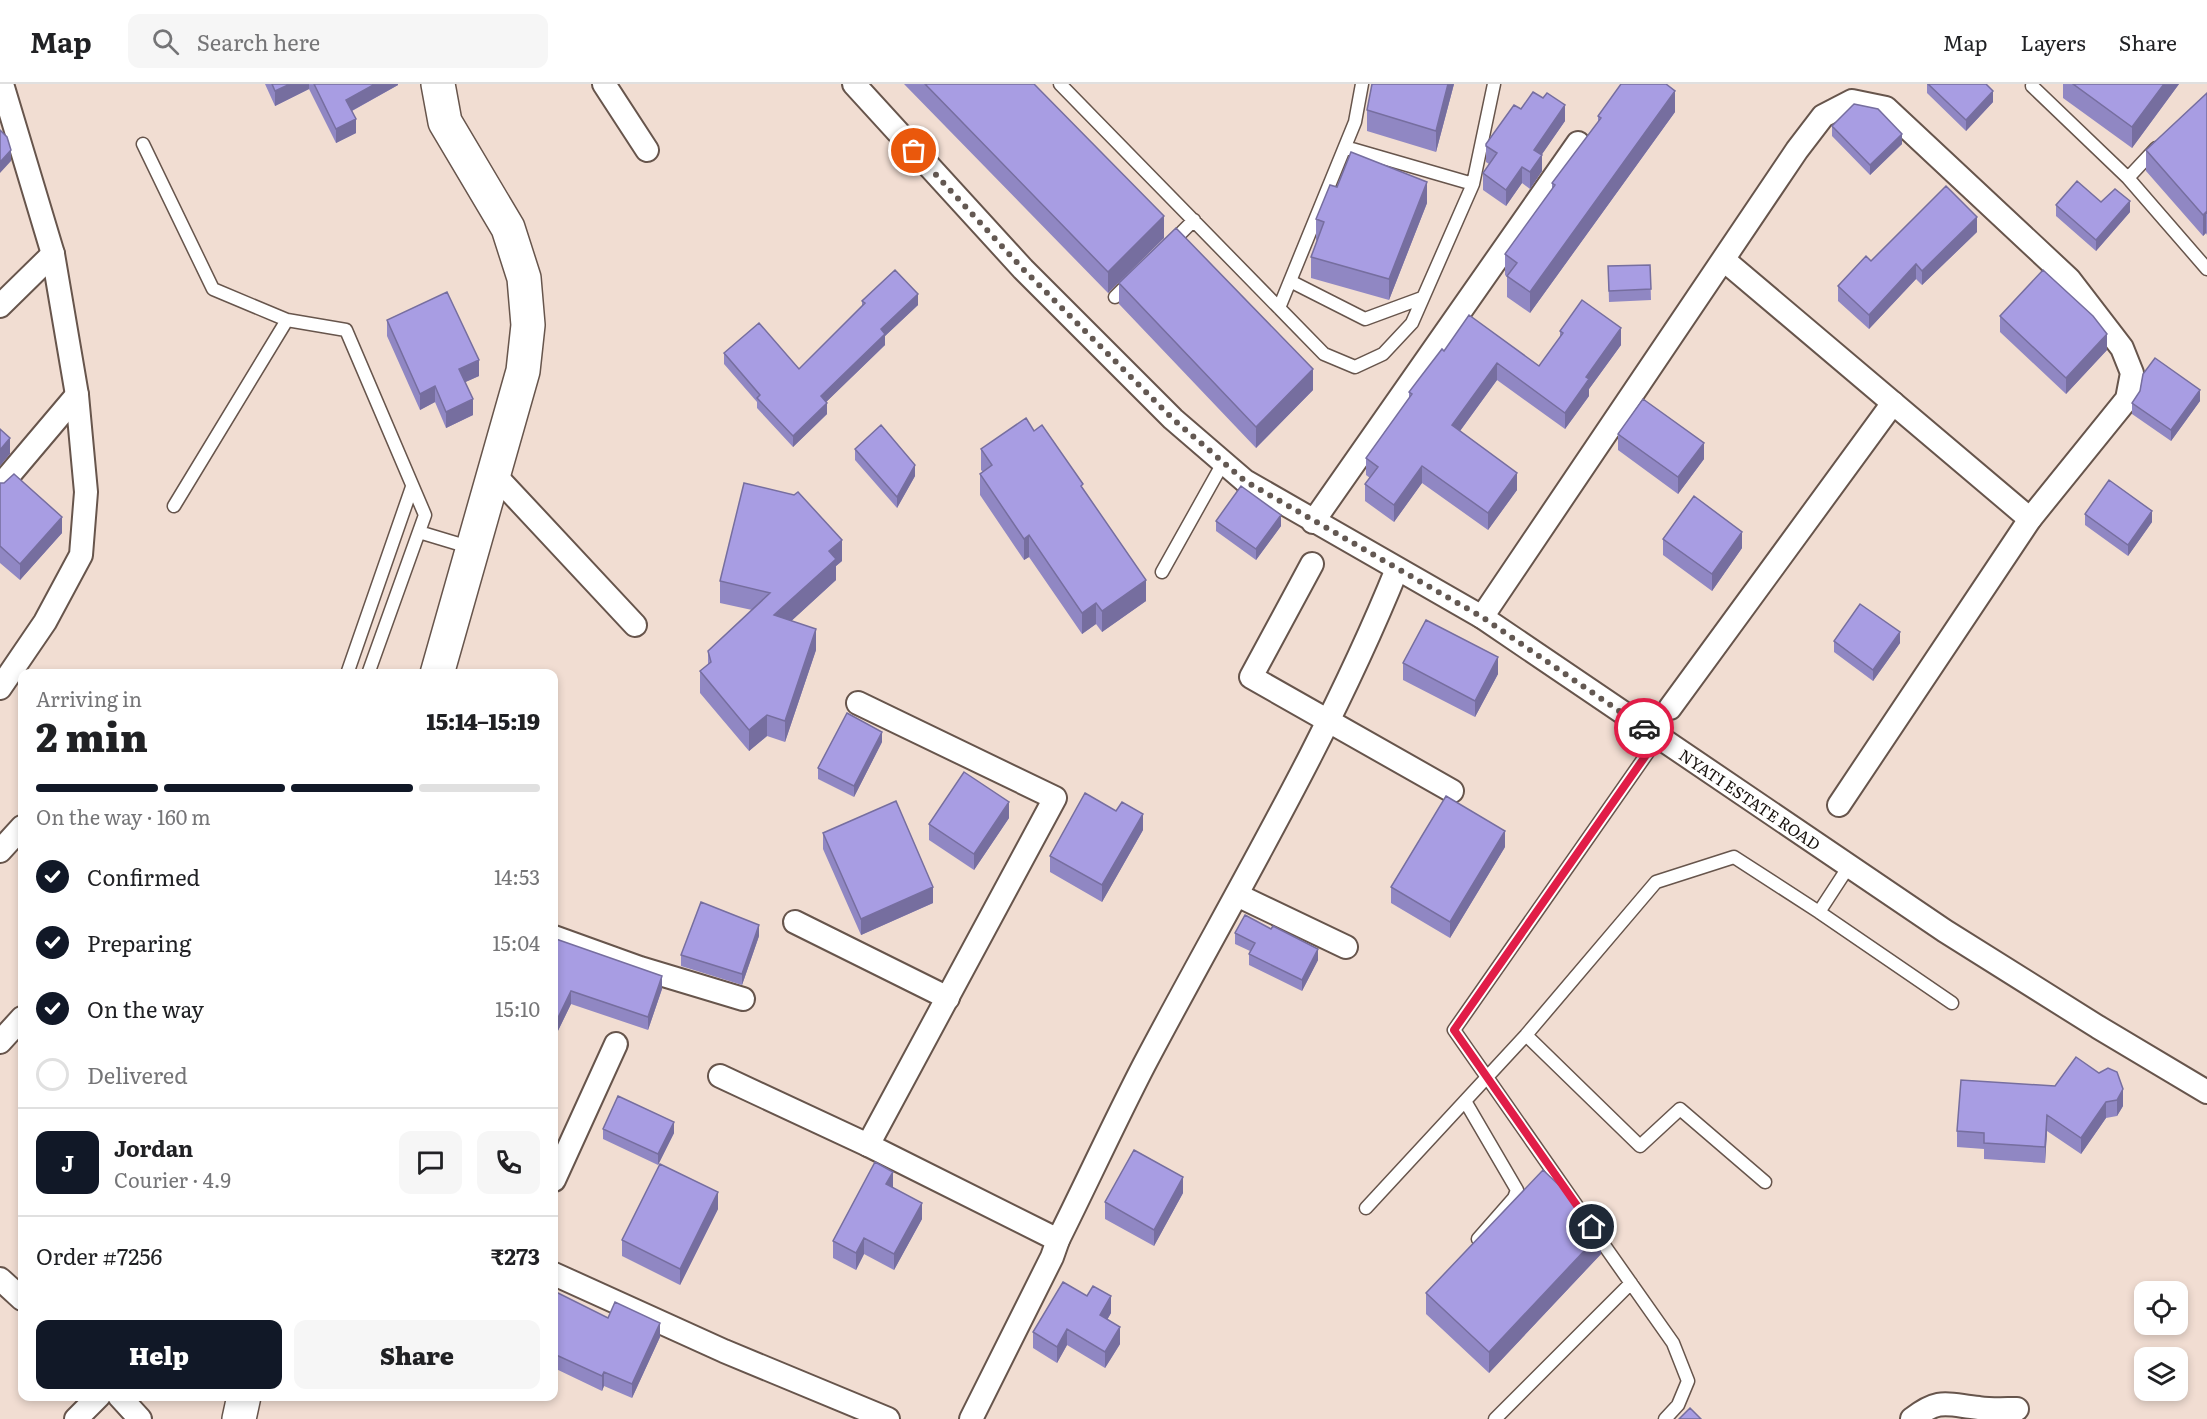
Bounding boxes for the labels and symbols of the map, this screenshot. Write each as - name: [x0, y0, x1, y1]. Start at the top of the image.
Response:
- pin: [888, 125, 939, 176]
- courier: [1614, 698, 1674, 758]
- street label: NYATI ESTATE ROAD: [1675, 742, 1826, 855]
- pin: [1566, 1201, 1617, 1252]

